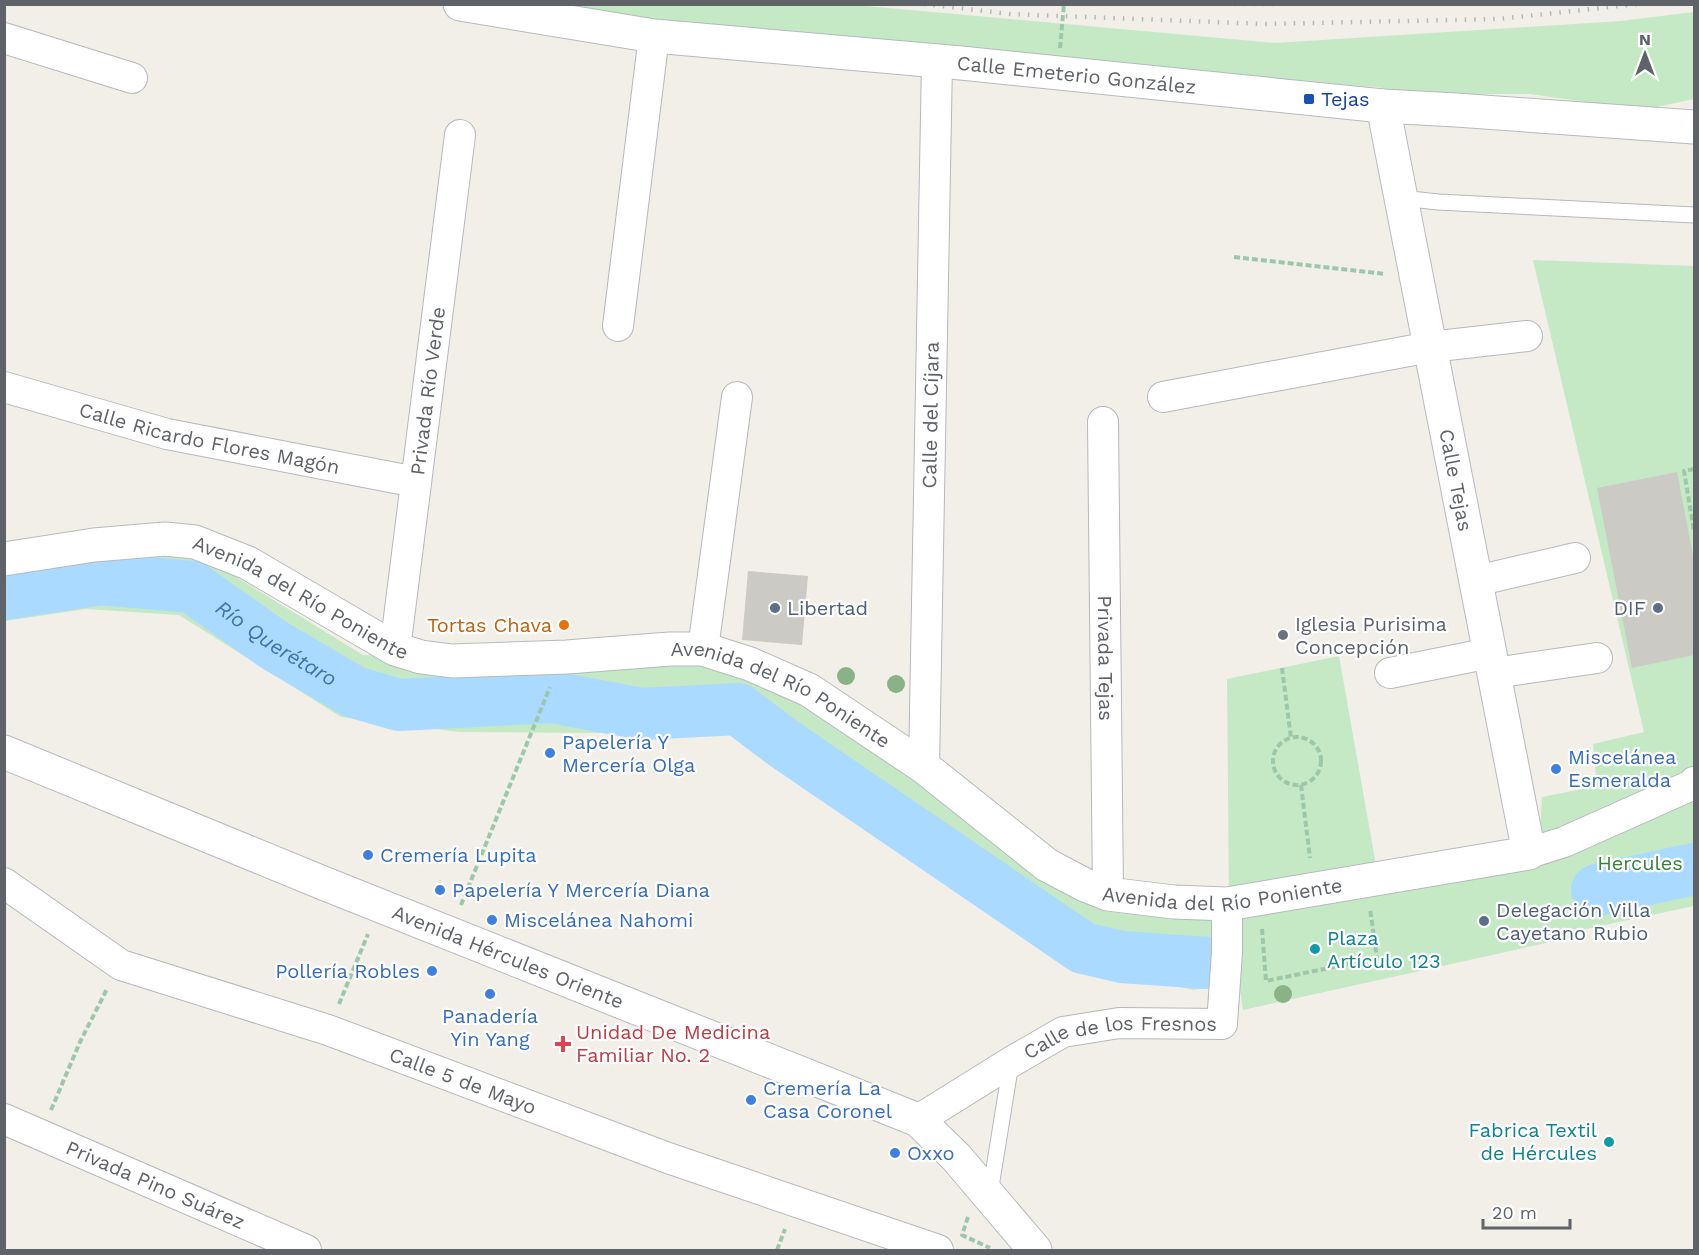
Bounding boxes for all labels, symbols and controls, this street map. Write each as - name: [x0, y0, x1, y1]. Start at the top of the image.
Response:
- north arrow: [1615, 24, 1675, 84]
- text: N: [1639, 30, 1651, 49]
- street label: Calle Emeterio González: [956, 51, 1197, 99]
- place label: Tejas: [1321, 87, 1370, 111]
- marker: Tejas: [1302, 92, 1316, 106]
- street label: Privada Río Verde: [405, 305, 450, 477]
- street label: Calle del Cíjara: [917, 341, 944, 489]
- street label: Calle Ricardo Flores Magón: [76, 397, 342, 479]
- street label: Calle Tejas: [1434, 427, 1478, 533]
- street label: Avenida del Río Poniente: [189, 530, 411, 664]
- water label: Río Querétaro: [211, 595, 342, 691]
- street label: Privada Tejas: [1093, 595, 1118, 721]
- place label: Libertad: [787, 596, 868, 620]
- place label: DIF: [1613, 596, 1646, 620]
- marker: Libertad: [768, 601, 782, 615]
- marker: DIF: [1651, 601, 1665, 615]
- place label: Iglesia Purisima Concepción: [1295, 612, 1447, 659]
- place label: Tortas Chava: [427, 613, 552, 637]
- marker: Tortas Chava: [557, 618, 571, 632]
- marker: Iglesia Purisima Concepción: [1276, 628, 1290, 642]
- street label: Avenida del Río Poniente: [671, 637, 895, 753]
- place label: Papelería Y Mercería Olga: [562, 730, 695, 777]
- place label: Miscelánea Esmeralda: [1568, 745, 1676, 792]
- marker: Papelería Y Mercería Olga: [543, 746, 557, 760]
- marker: Miscelánea Esmeralda: [1549, 762, 1563, 776]
- place label: Cremería Lupita: [380, 843, 537, 867]
- marker: Cremería Lupita: [361, 848, 375, 862]
- park label: Hercules: [1597, 851, 1683, 875]
- street label: Avenida del Río Poniente: [1101, 873, 1344, 917]
- place label: Papelería Y Mercería Diana: [452, 878, 710, 902]
- marker: Papelería Y Mercería Diana: [433, 883, 447, 897]
- place label: Delegación Villa Cayetano Rubio: [1496, 898, 1650, 945]
- street label: Avenida Hércules Oriente: [389, 900, 627, 1014]
- place label: Miscelánea Nahomi: [504, 908, 693, 932]
- marker: Miscelánea Nahomi: [485, 913, 499, 927]
- marker: Delegación Villa Cayetano Rubio: [1477, 914, 1491, 928]
- place label: Plaza Artículo 123: [1327, 926, 1441, 973]
- marker: Plaza Artículo 123: [1308, 942, 1322, 956]
- place label: Pollería Robles: [275, 959, 420, 983]
- marker: Pollería Robles: [425, 964, 439, 978]
- marker: Panadería Yin Yang: [483, 987, 497, 1001]
- place label: Panadería Yin Yang: [442, 1004, 538, 1051]
- street label: Calle de los Fresnos: [1019, 1010, 1217, 1064]
- place label: Unidad De Medicina Familiar No. 2: [576, 1020, 770, 1067]
- marker: Unidad De Medicina Familiar No. 2: [554, 1035, 572, 1053]
- street label: Calle 5 de Mayo: [386, 1042, 540, 1119]
- place label: Cremería La Casa Coronel: [763, 1076, 892, 1123]
- marker: Cremería La Casa Coronel: [744, 1093, 758, 1107]
- place label: Fabrica Textil de Hércules: [1469, 1118, 1597, 1165]
- street label: Privada Pino Suárez: [62, 1135, 249, 1234]
- marker: Fabrica Textil de Hércules: [1602, 1135, 1616, 1149]
- place label: Oxxo: [907, 1141, 955, 1165]
- marker: Oxxo: [888, 1146, 902, 1160]
- scale bar: [1483, 1192, 1570, 1230]
- text: 20 m: [1492, 1202, 1537, 1223]

